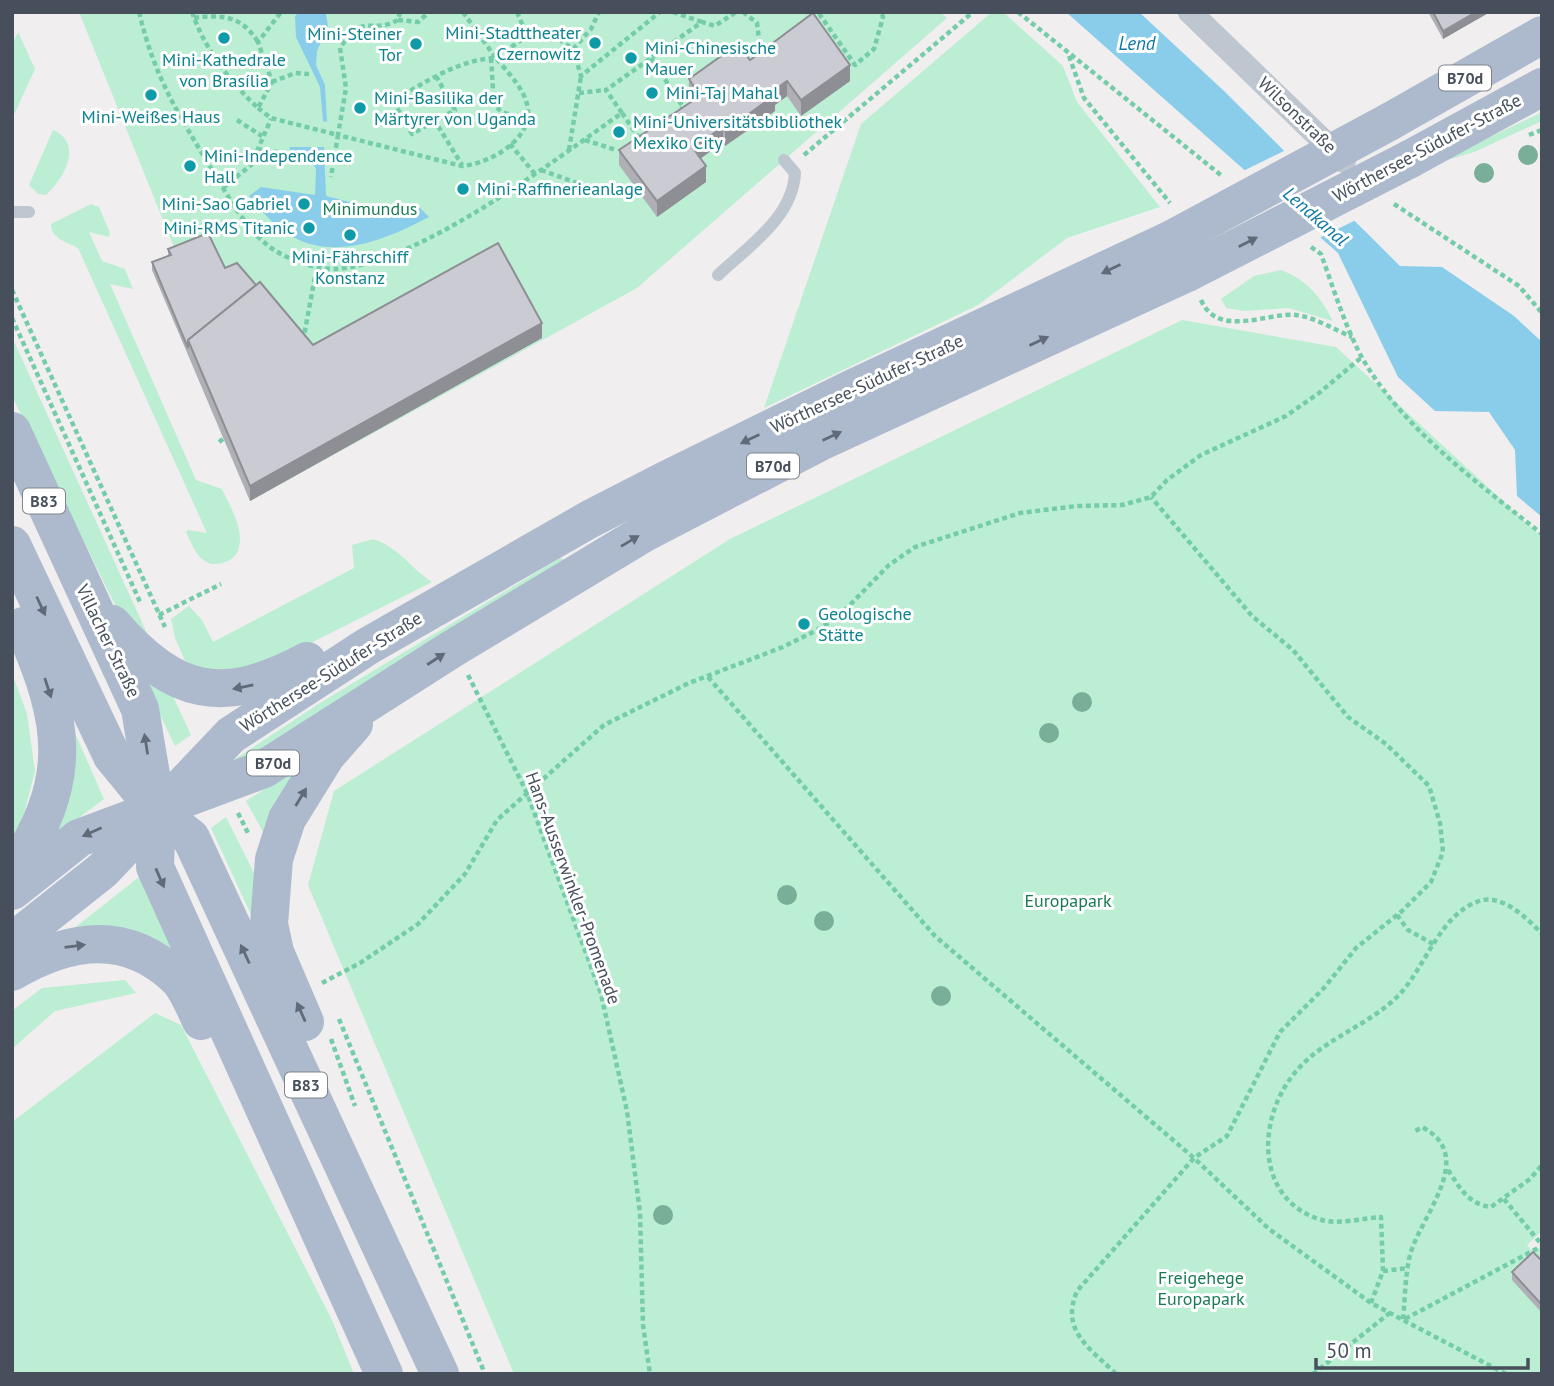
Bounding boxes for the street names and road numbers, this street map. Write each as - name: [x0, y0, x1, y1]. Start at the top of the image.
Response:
- road number: B70d: [1439, 66, 1491, 90]
- street label: Wilsonstraße: [1253, 71, 1342, 158]
- street label: Wörthersee-Südufer-Straße: [1329, 88, 1525, 207]
- street label: Wörthersee-Südufer-Straße: [767, 329, 967, 438]
- road number: B70d: [747, 453, 799, 478]
- road number: B83: [23, 488, 65, 514]
- street label: Villacher Straße: [71, 580, 146, 701]
- street label: Wörthersee-Südufer-Straße: [235, 606, 426, 737]
- road number: B70d: [247, 750, 299, 776]
- street label: Hans-Ausserwinkler-Promenade: [521, 768, 626, 1007]
- road number: B83: [285, 1072, 327, 1098]

